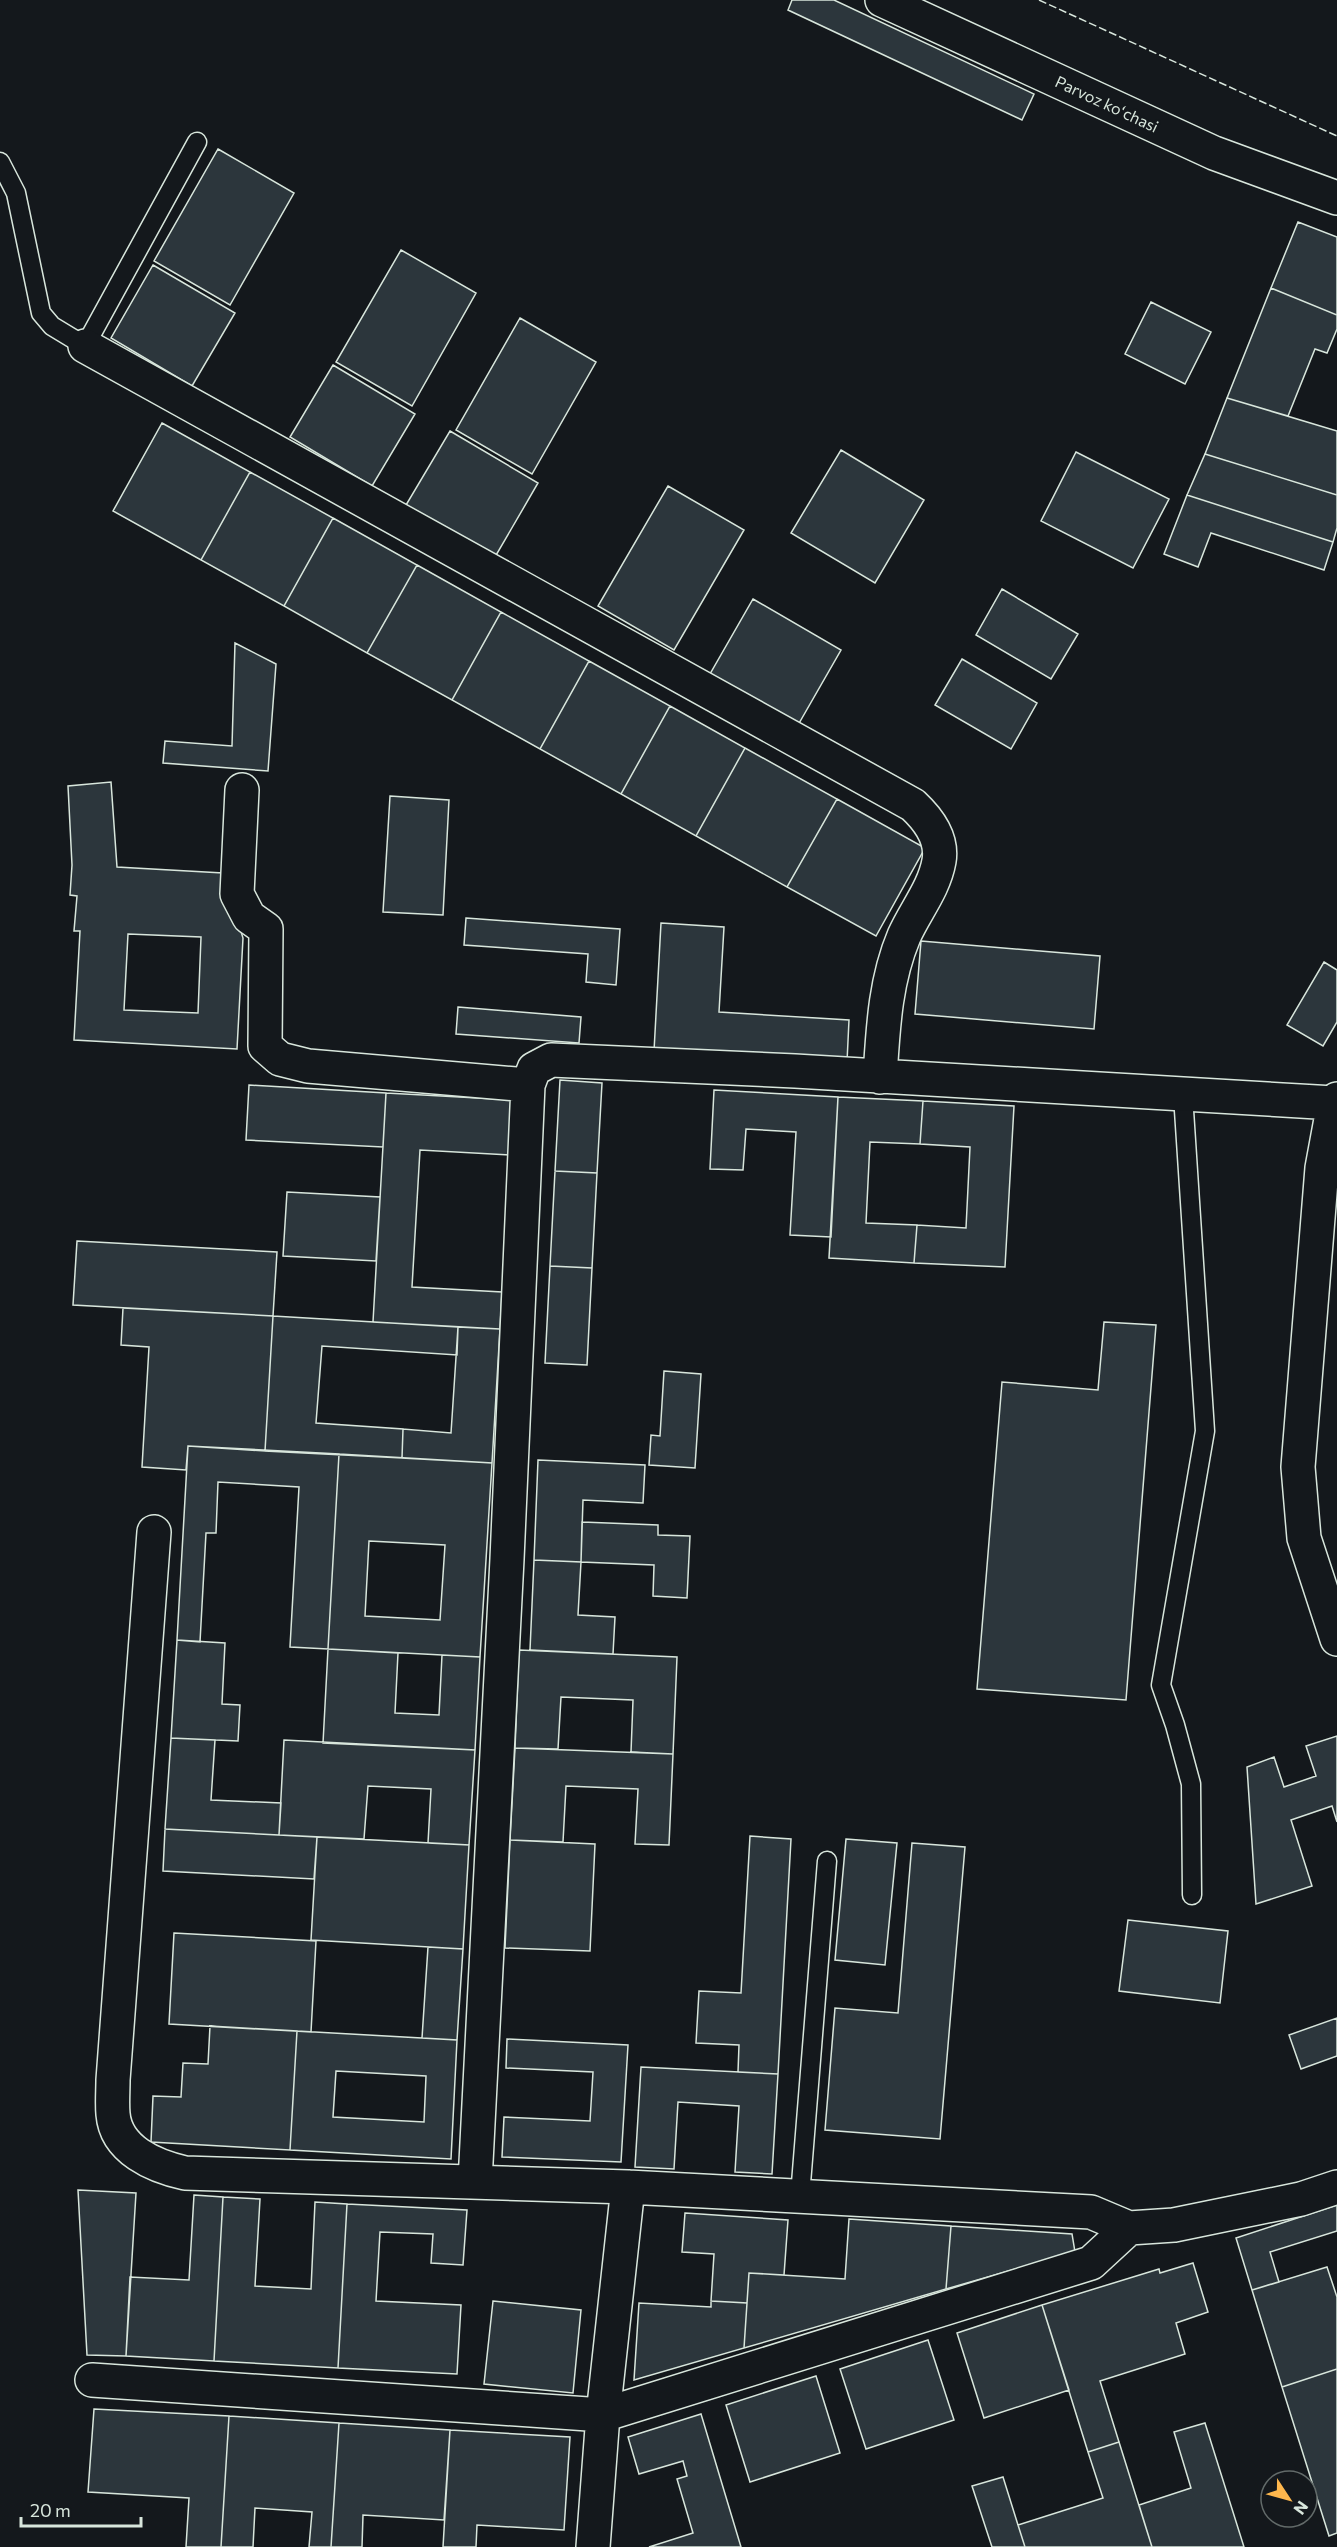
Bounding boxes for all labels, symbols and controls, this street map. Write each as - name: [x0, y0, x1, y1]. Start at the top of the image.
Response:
- street label: Parvoz koʻchasi: [1053, 71, 1162, 136]
- north arrow: [1259, 2469, 1319, 2529]
- scale bar: [21, 2490, 141, 2528]
- text: N: [1290, 2498, 1313, 2519]
- text: 20 m: [30, 2499, 71, 2521]

